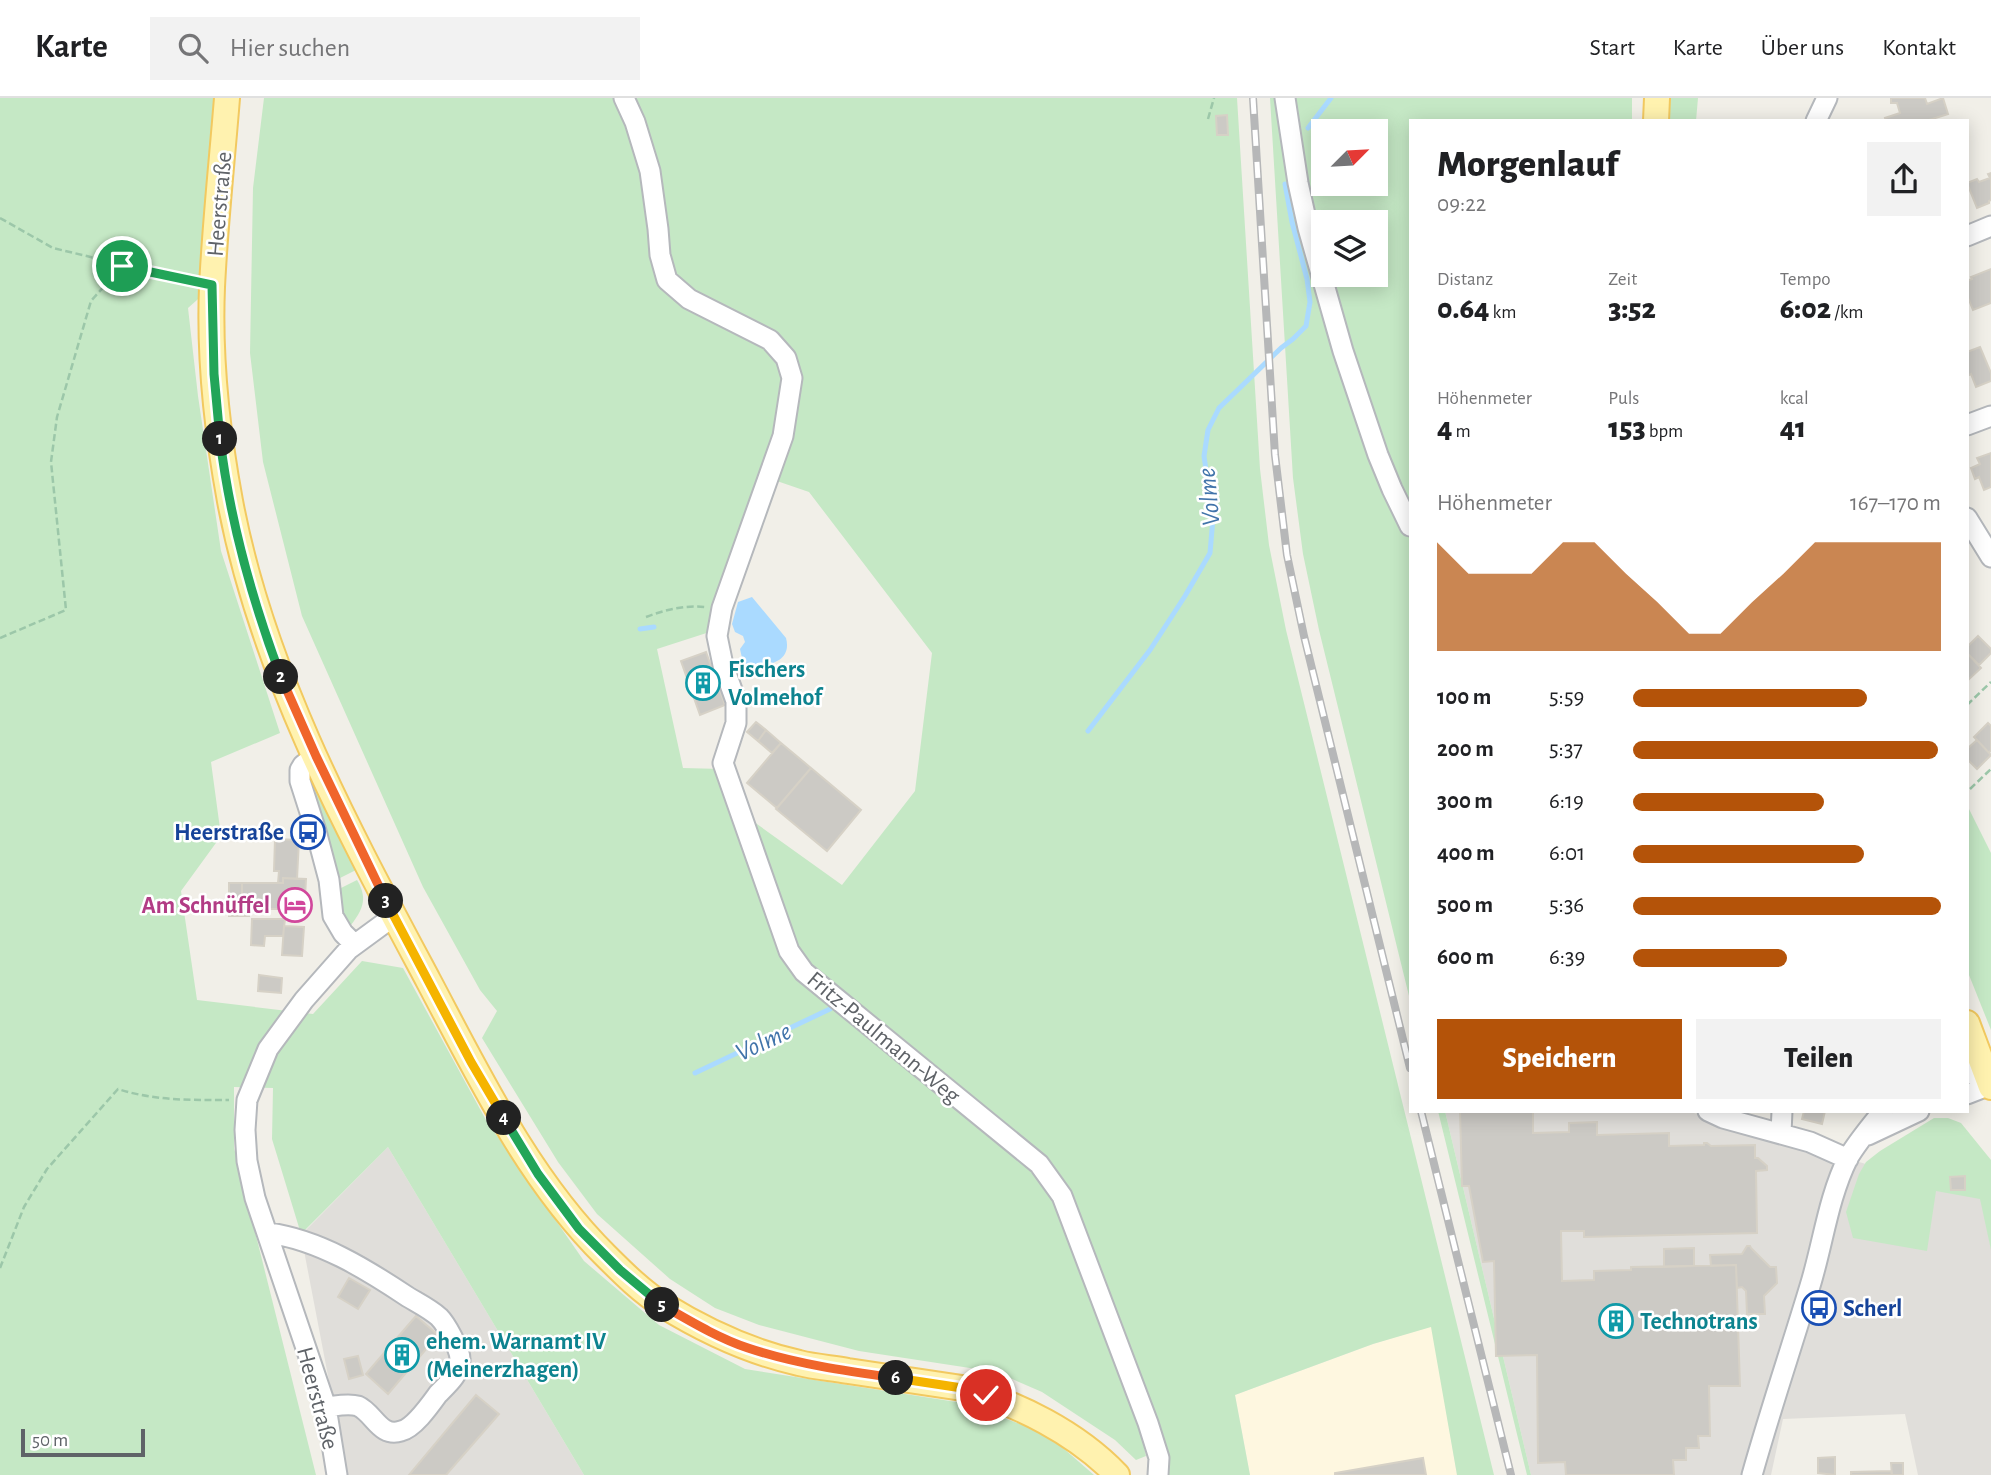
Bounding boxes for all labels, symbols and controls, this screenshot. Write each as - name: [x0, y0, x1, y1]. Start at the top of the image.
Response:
- search box: [150, 17, 640, 80]
- icon: search: [174, 29, 212, 67]
- text: Karte: [35, 31, 108, 64]
- text: Hier suchen: [230, 35, 350, 61]
- text: Start: [1590, 36, 1635, 60]
- text: Karte: [1673, 36, 1723, 60]
- text: Über uns: [1761, 36, 1844, 60]
- text: Kontakt: [1882, 36, 1956, 60]
- north arrow: [1311, 119, 1388, 196]
- map controls: [1311, 119, 1388, 287]
- button: share: [1867, 142, 1941, 216]
- text: Morgenlauf: [1437, 146, 1618, 184]
- street label: Heerstraße: [203, 151, 237, 258]
- text: 09:22: [1437, 193, 1486, 216]
- button: layers: [1311, 210, 1388, 287]
- pin: [92, 236, 152, 296]
- icon: arrive: [103, 247, 141, 285]
- text: Distanz: [1437, 270, 1493, 289]
- text: Zeit: [1608, 270, 1637, 289]
- text: Tempo: [1780, 270, 1831, 289]
- text: 0.64: [1437, 294, 1489, 324]
- text: 3:52: [1608, 294, 1656, 324]
- text: 6:02: [1780, 294, 1831, 324]
- text: km: [1489, 303, 1516, 322]
- text: /km: [1831, 303, 1864, 322]
- text: Höhenmeter: [1437, 389, 1532, 408]
- text: Puls: [1608, 389, 1639, 408]
- text: kcal: [1780, 389, 1809, 408]
- text: 4: [1437, 413, 1452, 443]
- text: 153: [1608, 413, 1646, 443]
- text: 41: [1780, 413, 1806, 443]
- pin: 1: [202, 422, 238, 456]
- text: m: [1452, 422, 1471, 441]
- text: bpm: [1646, 422, 1683, 441]
- text: 1: [216, 429, 223, 448]
- water label: Volme: [1194, 467, 1224, 527]
- text: Höhenmeter: [1437, 492, 1552, 515]
- text: 167–170 m: [1850, 492, 1941, 515]
- place label: Fischers Volmehof: [728, 658, 824, 710]
- pin: 2: [264, 660, 298, 694]
- building icon: Fischers Volmehof: [684, 664, 722, 702]
- text: 2: [276, 667, 285, 686]
- text: 100 m: [1437, 686, 1491, 709]
- text: 5:59: [1549, 686, 1584, 709]
- text: 200 m: [1437, 738, 1494, 761]
- text: 5:37: [1549, 738, 1583, 761]
- text: 300 m: [1437, 790, 1493, 813]
- text: 6:19: [1549, 790, 1584, 813]
- bus stop icon: Heerstraße: [289, 813, 327, 851]
- place label: Heerstraße: [174, 821, 284, 845]
- text: 400 m: [1437, 842, 1495, 865]
- text: 6:01: [1549, 842, 1585, 865]
- pin: 3: [368, 884, 404, 918]
- hotel icon: Am Schnüffel: [276, 886, 314, 924]
- text: 3: [381, 891, 390, 910]
- place label: Am Schnüffel: [141, 894, 270, 918]
- text: 500 m: [1437, 894, 1493, 917]
- text: 5:36: [1549, 894, 1584, 917]
- text: 600 m: [1437, 946, 1494, 969]
- text: 6:39: [1549, 946, 1585, 969]
- street label: Fritz-Paulmann-Weg: [802, 967, 965, 1109]
- water label: Volme: [732, 1018, 795, 1066]
- button: Speichern: [1437, 1019, 1682, 1099]
- button: Teilen: [1696, 1019, 1941, 1099]
- pin: 4: [486, 1100, 522, 1136]
- text: 4: [499, 1108, 508, 1127]
- pin: 5: [644, 1288, 680, 1322]
- bus stop icon: Scherl: [1800, 1289, 1838, 1327]
- text: 5: [657, 1295, 666, 1314]
- place label: Scherl: [1843, 1297, 1902, 1321]
- building icon: Technotrans: [1597, 1302, 1635, 1340]
- place label: Technotrans: [1640, 1310, 1758, 1334]
- place label: ehem. Warnamt IV (Meinerzhagen): [426, 1330, 607, 1382]
- building icon: ehem. Warnamt IV (Meinerzhagen): [383, 1336, 421, 1374]
- street label: Heerstraße: [292, 1344, 342, 1452]
- pin: 6: [878, 1360, 914, 1396]
- pin: [956, 1365, 1016, 1425]
- text: 6: [891, 1368, 900, 1387]
- icon: check: [967, 1376, 1005, 1414]
- scale bar: [21, 1426, 145, 1458]
- text: 50 m: [32, 1431, 68, 1450]

